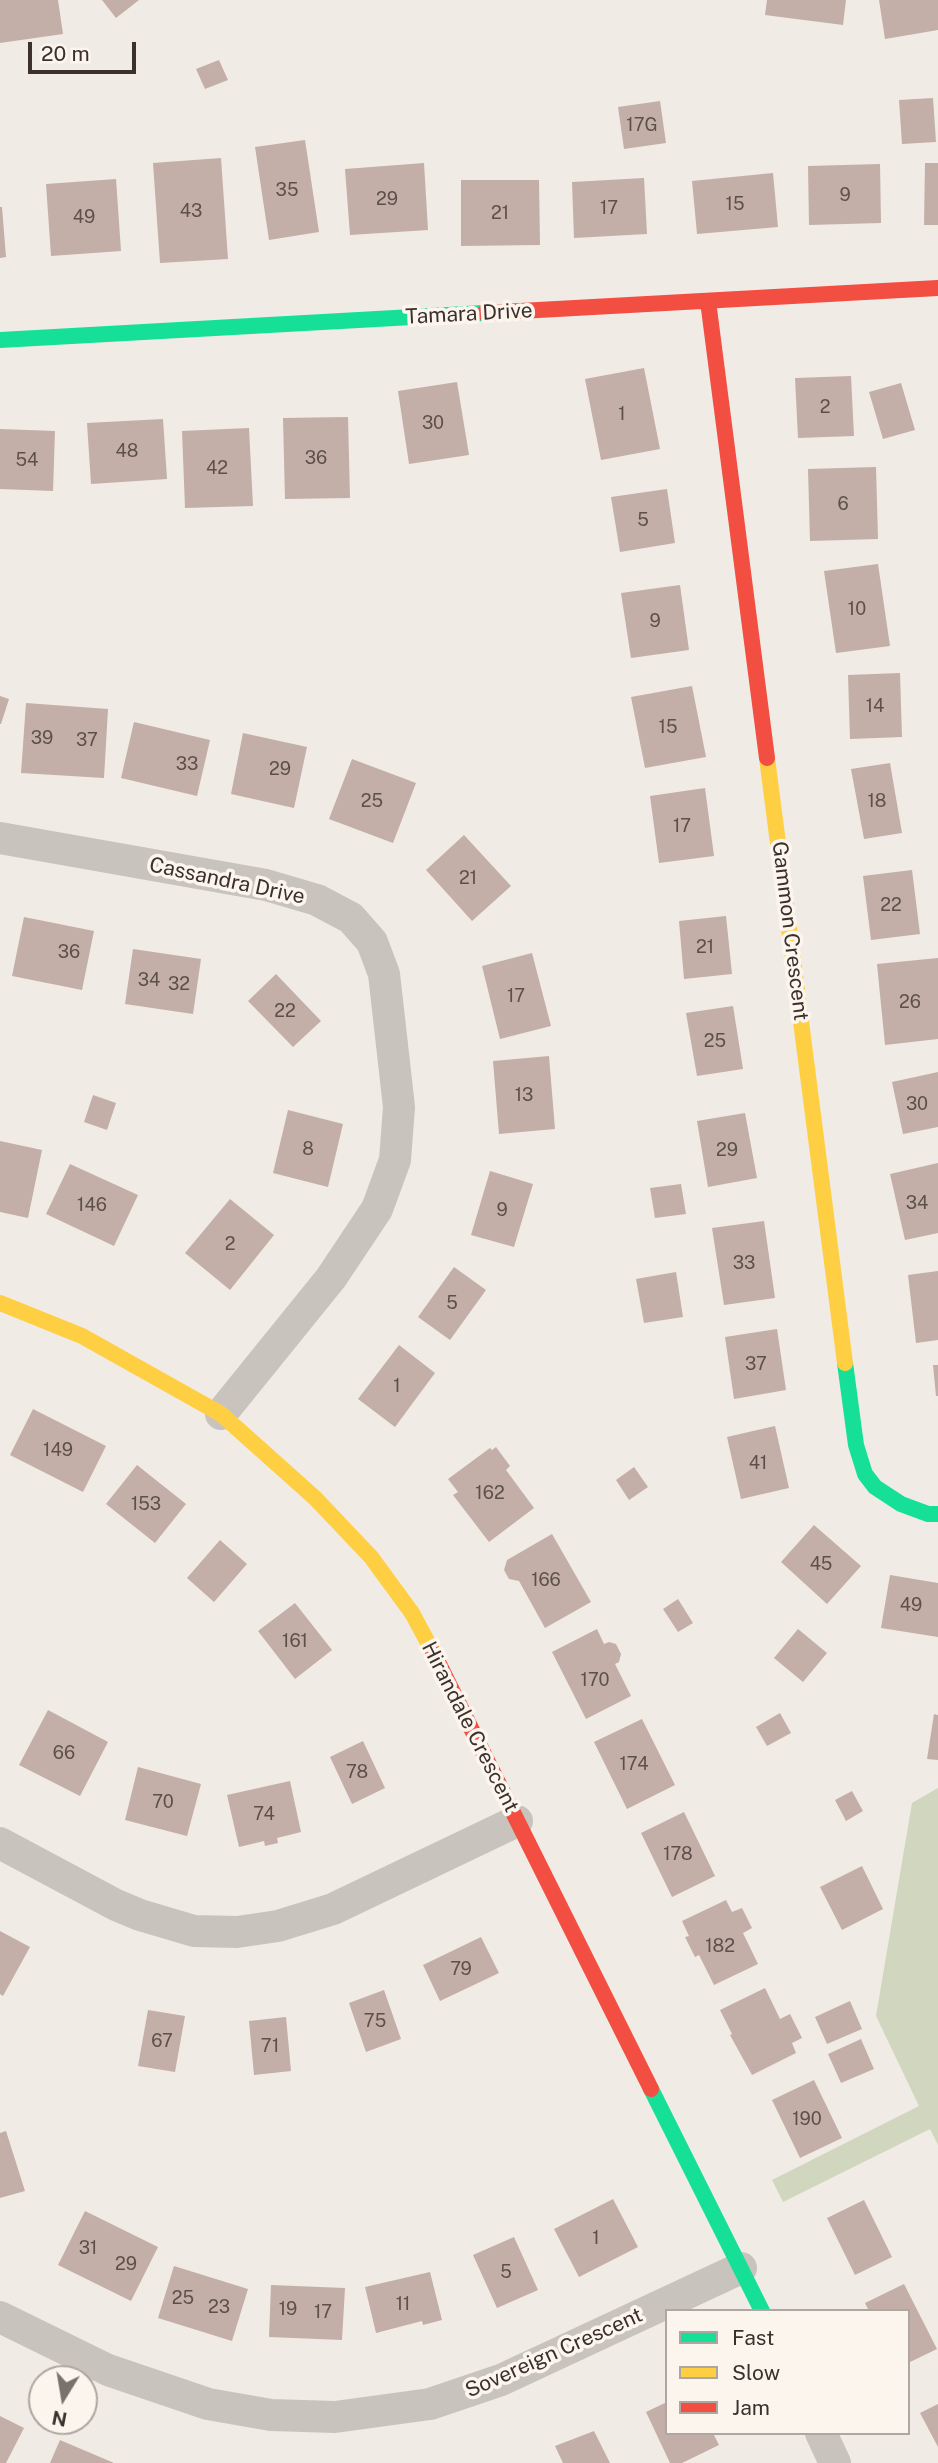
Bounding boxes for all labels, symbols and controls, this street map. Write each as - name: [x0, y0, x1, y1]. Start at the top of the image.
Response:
- scale bar: [32, 28, 140, 72]
- text: 20 m: [41, 41, 90, 66]
- house number: 17G: [626, 114, 658, 136]
- house number: 35: [276, 179, 298, 201]
- house number: 9: [839, 184, 851, 206]
- house number: 29: [376, 188, 398, 210]
- house number: 15: [726, 193, 744, 215]
- house number: 17: [600, 197, 618, 219]
- house number: 43: [180, 200, 202, 222]
- house number: 21: [491, 202, 509, 224]
- house number: 49: [73, 206, 95, 228]
- street label: Tamara Drive: [405, 298, 533, 330]
- house number: 2: [820, 396, 830, 418]
- house number: 1: [618, 403, 626, 425]
- house number: 30: [422, 412, 444, 434]
- house number: 48: [116, 440, 138, 462]
- house number: 36: [305, 447, 327, 469]
- house number: 54: [16, 449, 38, 471]
- house number: 42: [206, 457, 228, 479]
- house number: 6: [837, 493, 849, 515]
- house number: 5: [637, 509, 649, 531]
- house number: 10: [848, 598, 866, 620]
- house number: 9: [649, 610, 661, 632]
- house number: 14: [866, 695, 884, 717]
- house number: 15: [659, 716, 677, 738]
- house number: 39: [31, 727, 53, 749]
- house number: 37: [76, 729, 98, 751]
- house number: 33: [176, 753, 198, 775]
- house number: 29: [269, 758, 291, 780]
- house number: 25: [361, 790, 383, 812]
- house number: 18: [868, 790, 886, 812]
- house number: 17: [673, 815, 691, 837]
- street label: Gammon Crescent: [766, 840, 814, 1022]
- street label: Cassandra Drive: [147, 852, 307, 910]
- house number: 21: [459, 867, 477, 889]
- house number: 22: [880, 894, 902, 916]
- house number: 21: [696, 936, 714, 958]
- house number: 36: [58, 941, 80, 963]
- house number: 34: [138, 969, 160, 991]
- house number: 32: [168, 973, 190, 995]
- house number: 17: [507, 985, 525, 1007]
- house number: 26: [899, 991, 921, 1013]
- house number: 22: [274, 1000, 296, 1022]
- house number: 25: [704, 1030, 726, 1052]
- house number: 13: [515, 1084, 533, 1106]
- house number: 30: [906, 1093, 928, 1115]
- house number: 8: [302, 1138, 314, 1160]
- house number: 29: [716, 1139, 738, 1161]
- house number: 34: [906, 1192, 928, 1214]
- house number: 146: [77, 1194, 107, 1216]
- house number: 9: [496, 1199, 508, 1221]
- house number: 2: [225, 1233, 235, 1255]
- house number: 33: [733, 1252, 755, 1274]
- house number: 5: [446, 1292, 458, 1314]
- house number: 37: [745, 1353, 767, 1375]
- house number: 1: [393, 1375, 401, 1397]
- house number: 149: [43, 1439, 73, 1461]
- house number: 41: [749, 1452, 767, 1474]
- house number: 162: [475, 1482, 505, 1504]
- house number: 153: [131, 1493, 161, 1515]
- house number: 45: [810, 1553, 832, 1575]
- house number: 166: [531, 1569, 561, 1591]
- house number: 49: [900, 1594, 922, 1616]
- house number: 161: [282, 1630, 308, 1652]
- street label: Hirandale Crescent: [416, 1638, 524, 1816]
- house number: 170: [581, 1669, 609, 1691]
- house number: 66: [53, 1742, 75, 1764]
- house number: 174: [620, 1753, 648, 1775]
- house number: 78: [346, 1761, 368, 1783]
- house number: 70: [152, 1791, 174, 1813]
- house number: 74: [253, 1803, 275, 1825]
- house number: 178: [663, 1843, 693, 1865]
- house number: 182: [705, 1935, 735, 1957]
- house number: 79: [450, 1958, 472, 1980]
- house number: 75: [364, 2010, 386, 2032]
- house number: 67: [151, 2030, 173, 2052]
- house number: 71: [261, 2035, 279, 2057]
- house number: 190: [792, 2108, 822, 2130]
- house number: 1: [592, 2227, 600, 2249]
- house number: 31: [79, 2237, 97, 2259]
- house number: 29: [115, 2253, 137, 2275]
- house number: 5: [500, 2261, 512, 2283]
- house number: 25: [172, 2287, 194, 2309]
- house number: 11: [396, 2293, 410, 2315]
- house number: 23: [208, 2296, 230, 2318]
- house number: 19: [279, 2298, 297, 2320]
- house number: 17: [314, 2301, 332, 2323]
- street label: Sovereign Crescent: [461, 2303, 647, 2403]
- legend: [665, 2309, 910, 2435]
- text: Fast: [732, 2325, 774, 2350]
- text: Slow: [732, 2360, 780, 2385]
- north arrow: [28, 2365, 98, 2435]
- text: Jam: [732, 2395, 770, 2420]
- text: N: [50, 2406, 69, 2431]

